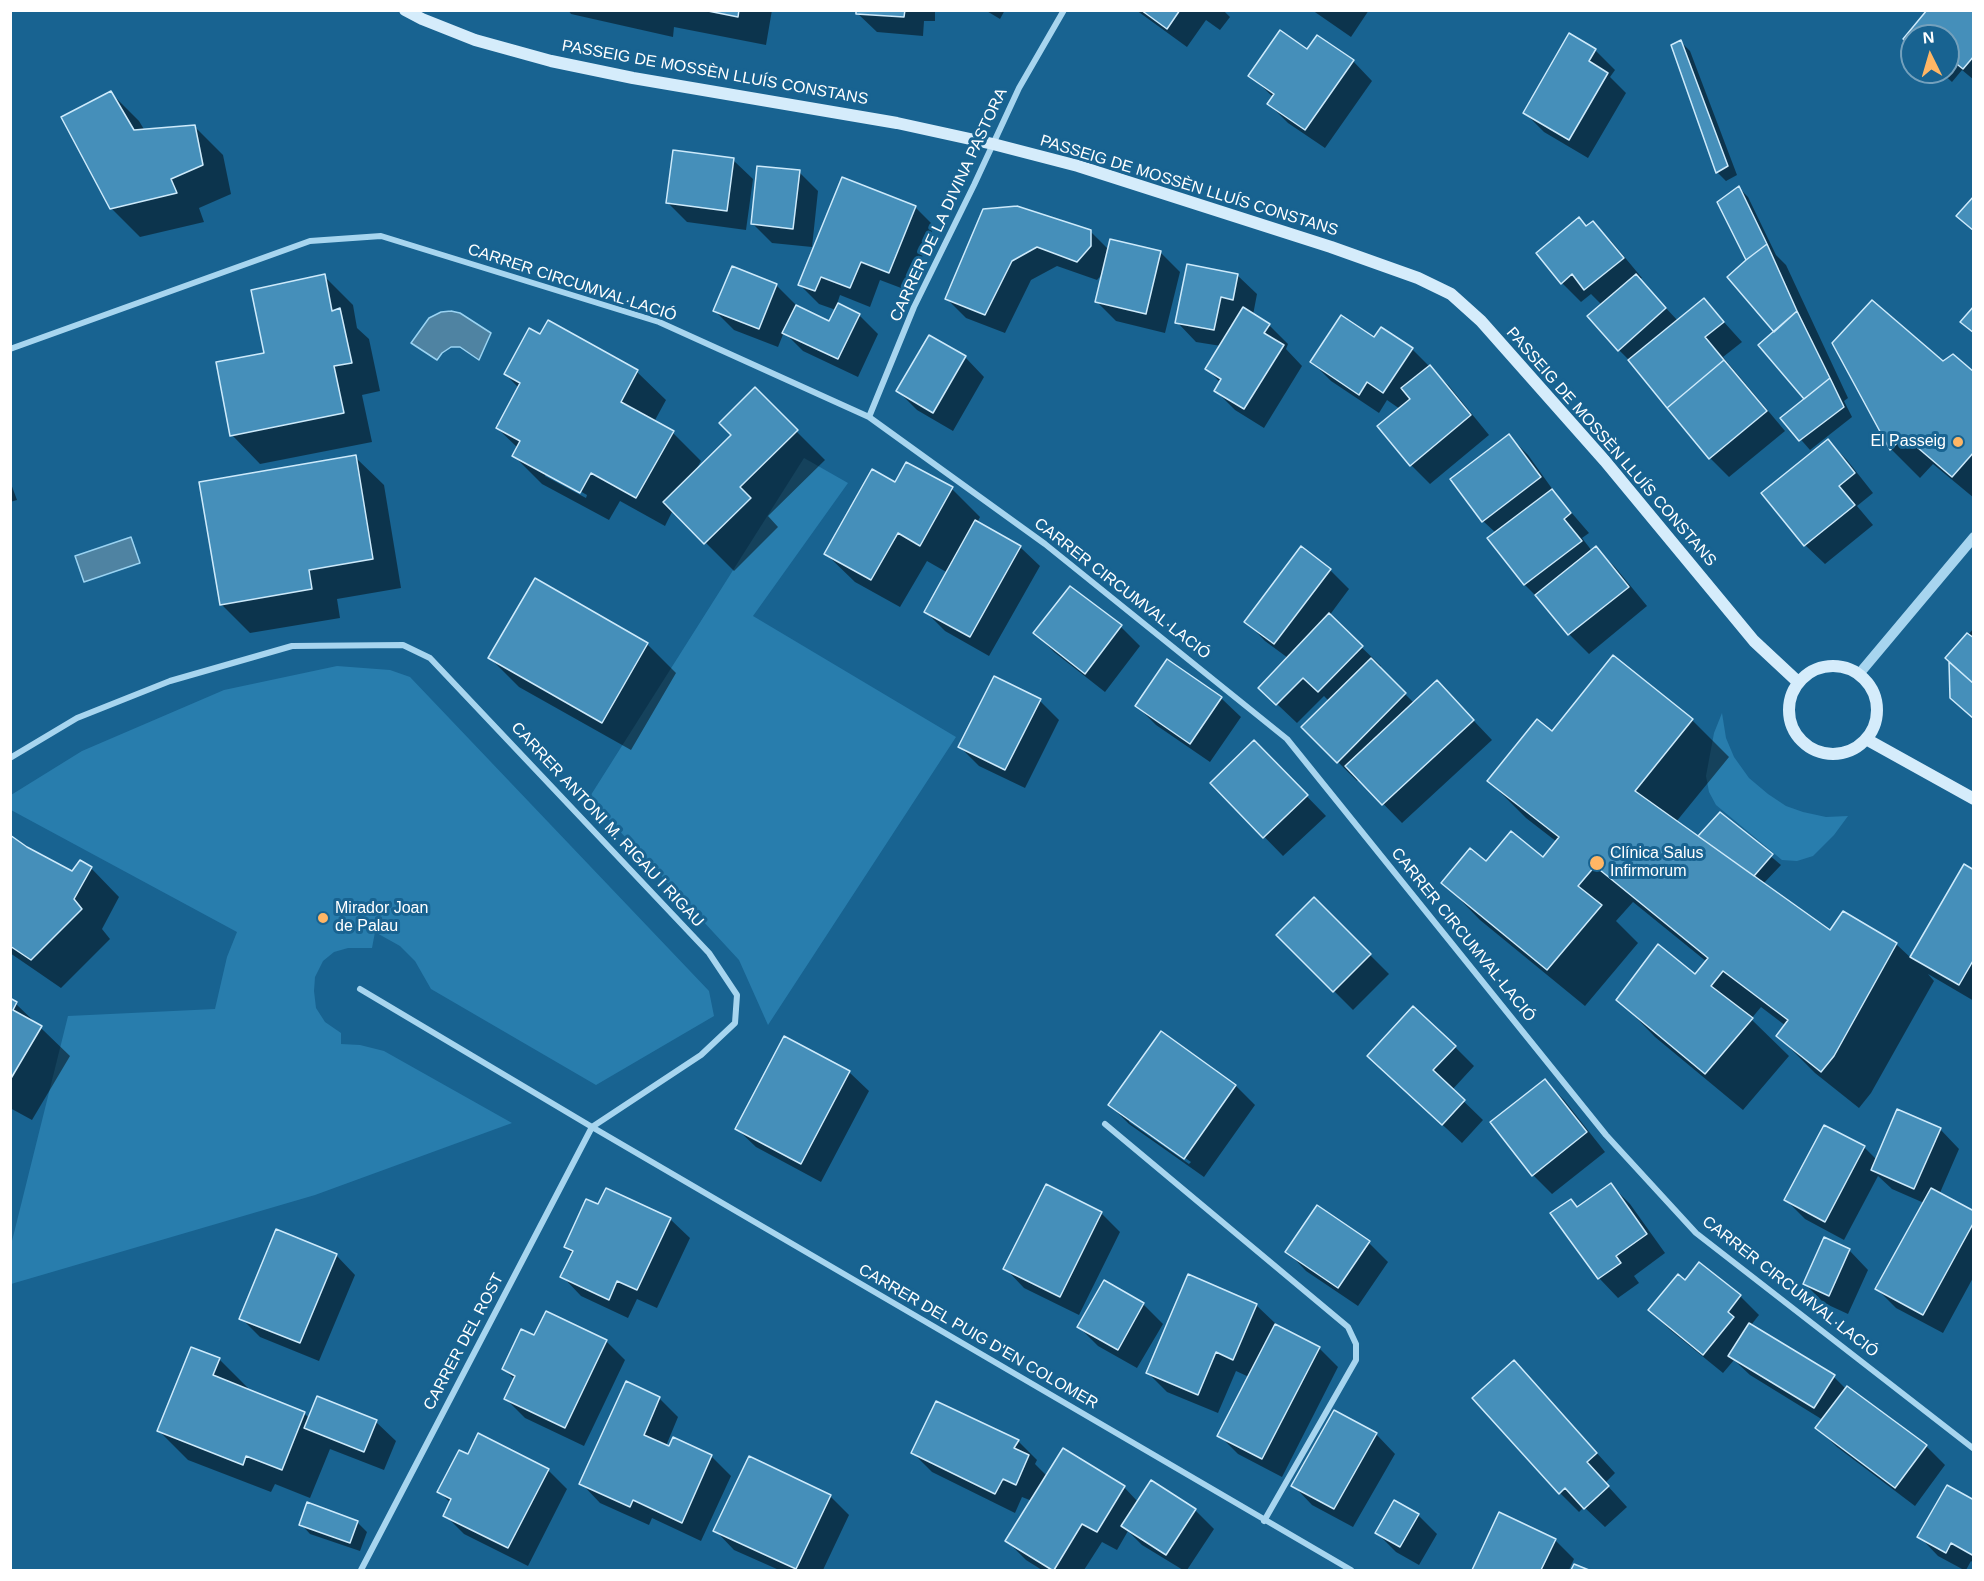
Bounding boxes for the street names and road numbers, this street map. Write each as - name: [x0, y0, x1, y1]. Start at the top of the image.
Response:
- street label: PASSEIG DE MOSSÈN LLUÍS CONSTANS: [560, 37, 870, 109]
- street label: CARRER DE LA DIVINA PASTORA: [886, 85, 1012, 325]
- street label: PASSEIG DE MOSSÈN LLUÍS CONSTANS: [1038, 131, 1340, 241]
- street label: CARRER CIRCUMVAL·LACIÓ: [465, 240, 679, 326]
- street label: PASSEIG DE MOSSÈN LLUÍS CONSTANS: [1502, 323, 1720, 571]
- street label: CARRER CIRCUMVAL·LACIÓ: [1030, 514, 1214, 664]
- street label: CARRER ANTONI M. RIGAU I RIGAU: [507, 718, 707, 932]
- street label: CARRER CIRCUMVAL·LACIÓ: [1387, 844, 1539, 1026]
- street label: CARRER CIRCUMVAL·LACIÓ: [1698, 1212, 1882, 1362]
- street label: CARRER DEL PUIG D'EN COLOMER: [855, 1260, 1101, 1414]
- street label: CARRER DEL ROST: [420, 1270, 508, 1414]

